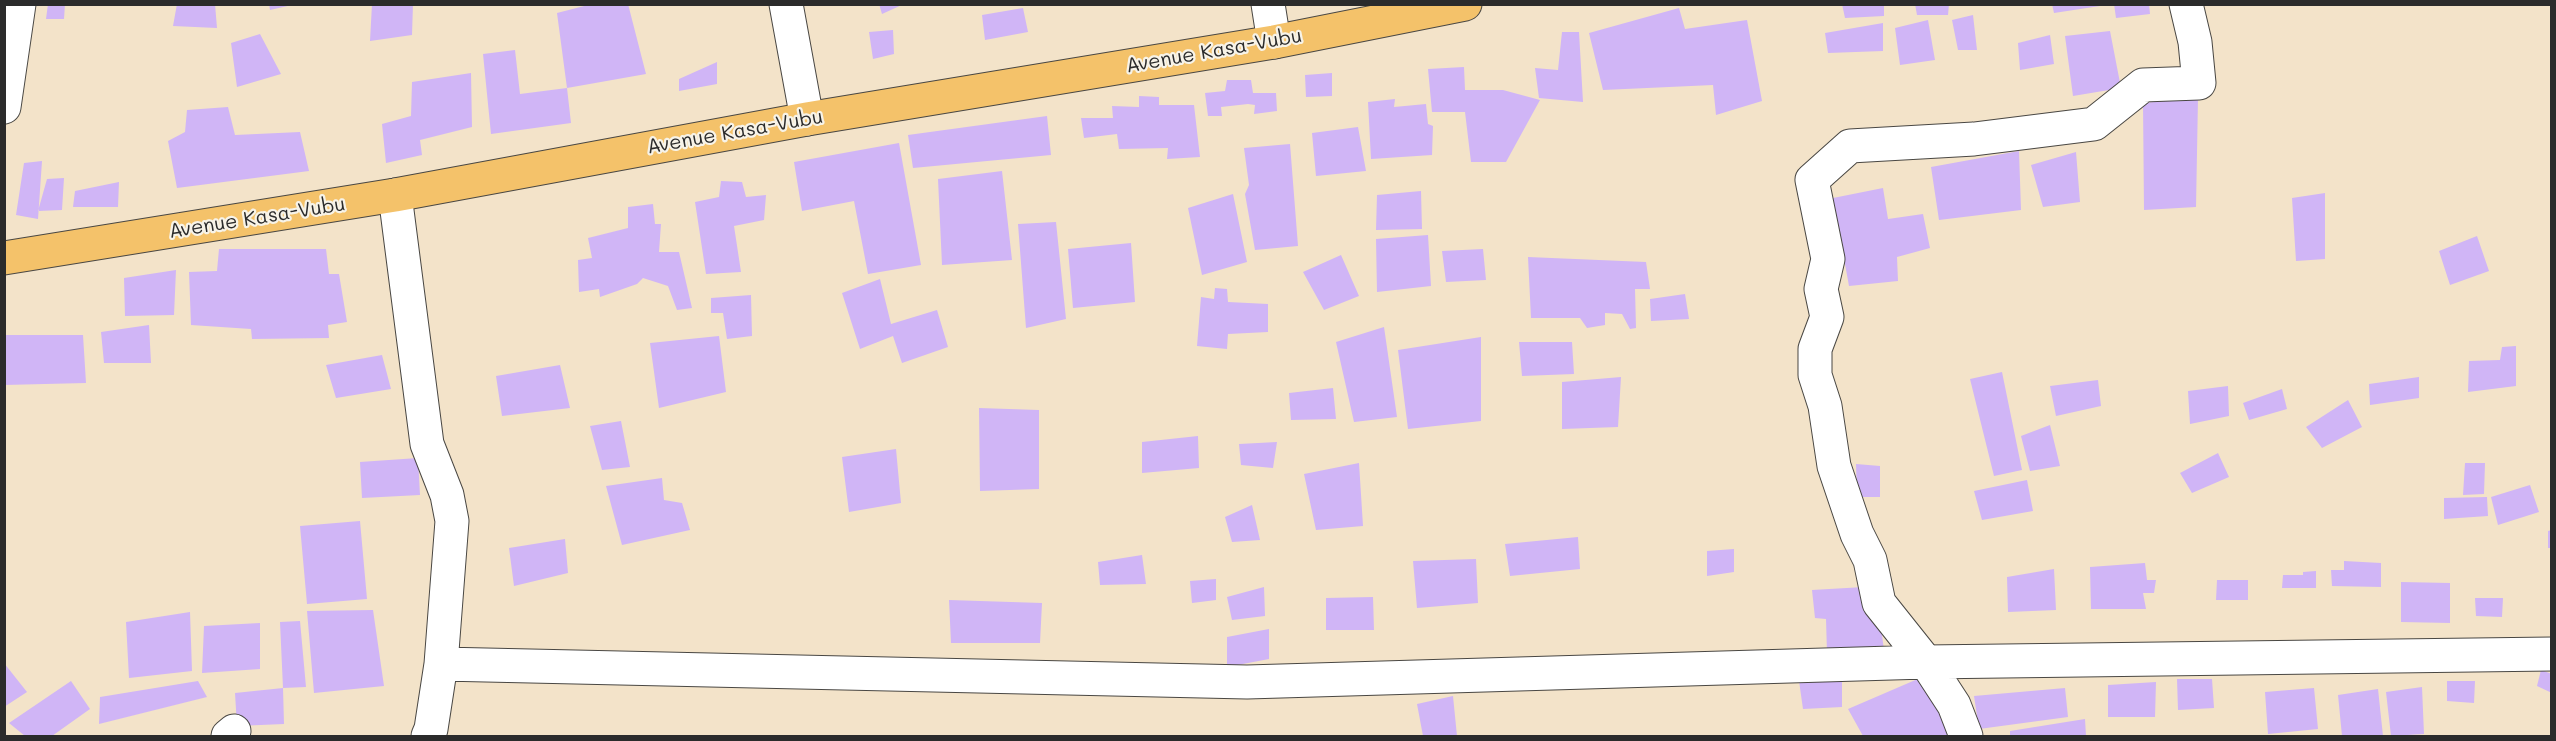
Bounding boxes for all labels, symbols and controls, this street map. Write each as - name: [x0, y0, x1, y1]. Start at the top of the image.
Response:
- street label: Avenue Kasa-Vubu: [1124, 24, 1304, 78]
- street label: Avenue Kasa-Vubu: [645, 105, 825, 159]
- street label: Avenue Kasa-Vubu: [167, 192, 347, 244]

